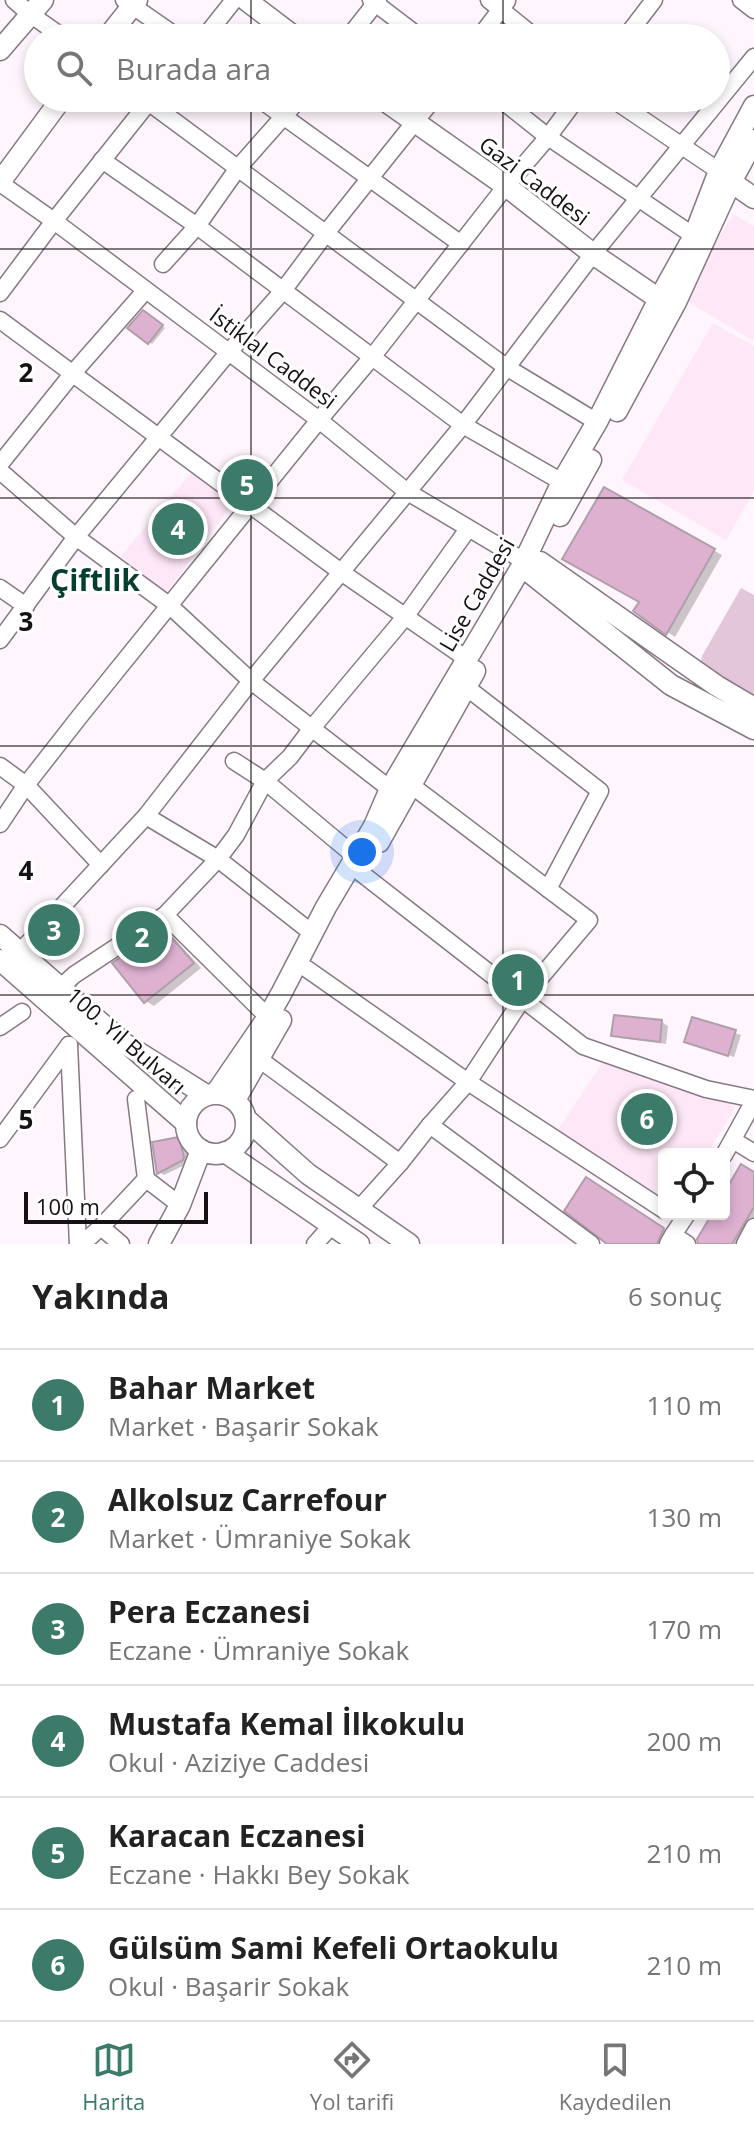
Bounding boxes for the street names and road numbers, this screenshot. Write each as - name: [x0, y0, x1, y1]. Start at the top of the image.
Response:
- street label: Gazi Caddesi: [474, 129, 596, 231]
- street label: İstiklal Caddesi: [204, 299, 344, 415]
- street label: Lise Caddesi: [431, 532, 521, 656]
- street label: 100. Yıl Bulvarı: [61, 980, 193, 1100]

